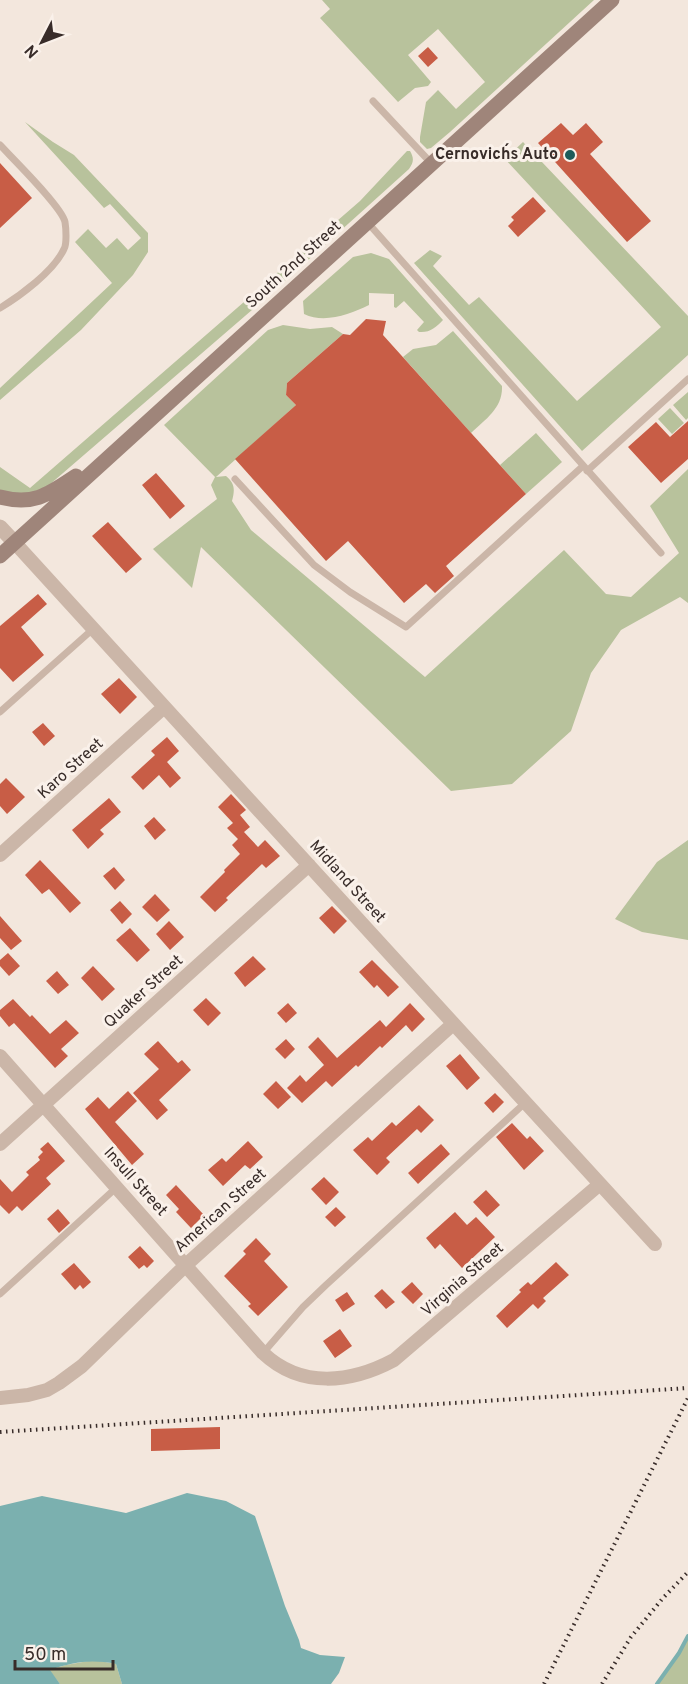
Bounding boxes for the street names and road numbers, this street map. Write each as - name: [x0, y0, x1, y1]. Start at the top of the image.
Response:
- street label: South 2nd Street: [242, 217, 346, 313]
- street label: Karo Street: [34, 734, 108, 804]
- street label: Midland Street: [305, 836, 389, 928]
- street label: Quaker Street: [100, 951, 188, 1033]
- street label: Insull Street: [99, 1143, 171, 1221]
- street label: American Street: [171, 1164, 271, 1258]
- street label: Virginia Street: [418, 1239, 508, 1321]

